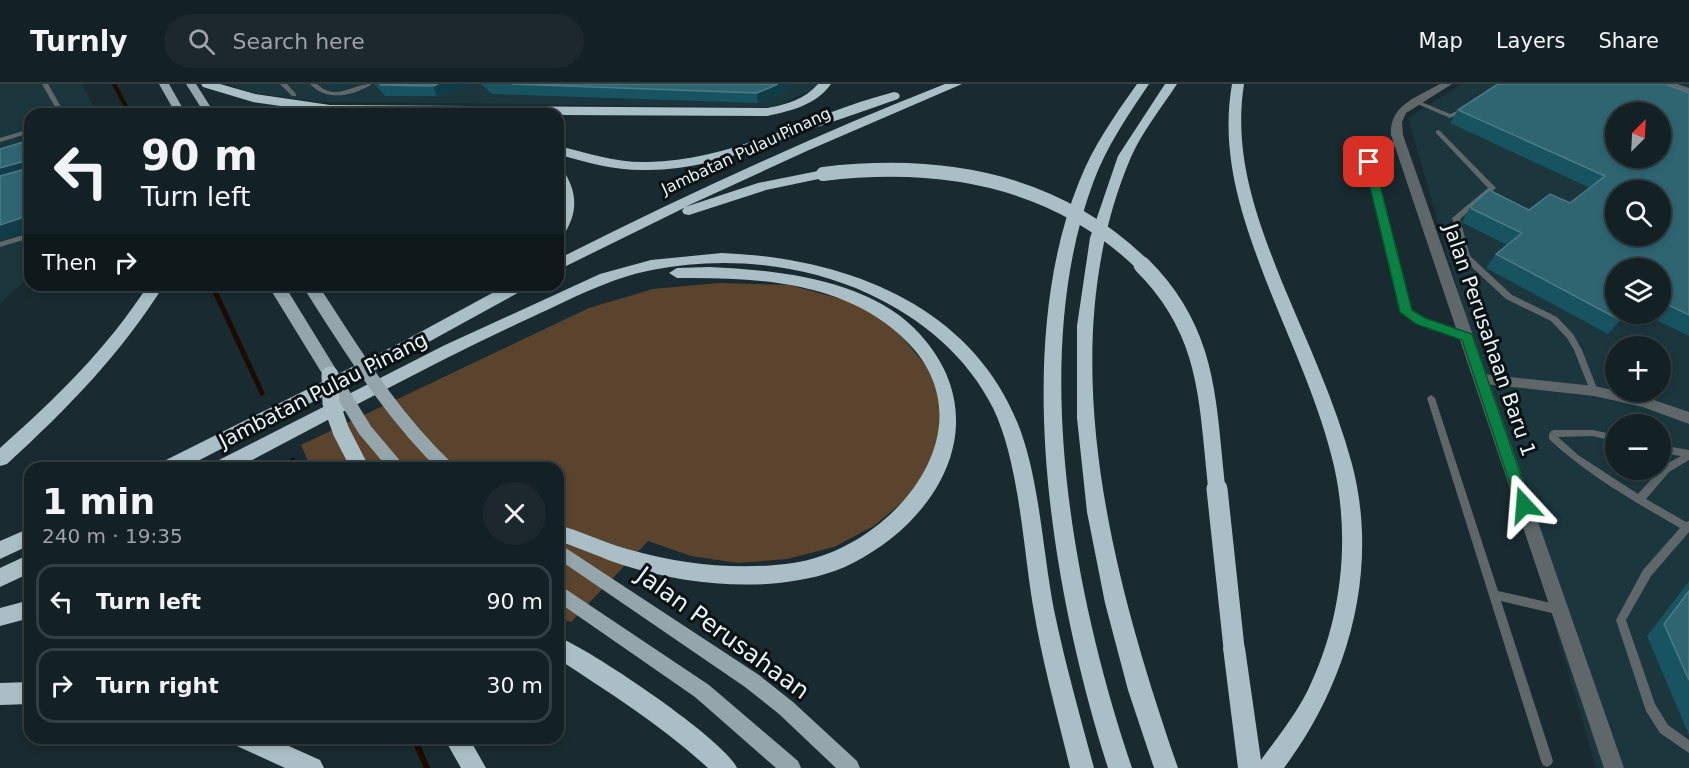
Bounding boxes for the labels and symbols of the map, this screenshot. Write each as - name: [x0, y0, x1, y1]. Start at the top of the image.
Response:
- north arrow: [1605, 102, 1671, 168]
- street label: Jambatan Pulau Pinang: [658, 103, 834, 199]
- pin: [1343, 136, 1394, 187]
- street label: Jalan Perusahaan Baru 1: [1438, 219, 1541, 459]
- street label: Jambatan Pulau Pinang: [213, 327, 431, 454]
- position arrow: [1492, 473, 1556, 537]
- street label: Jalan Perusahaan: [630, 560, 815, 705]

